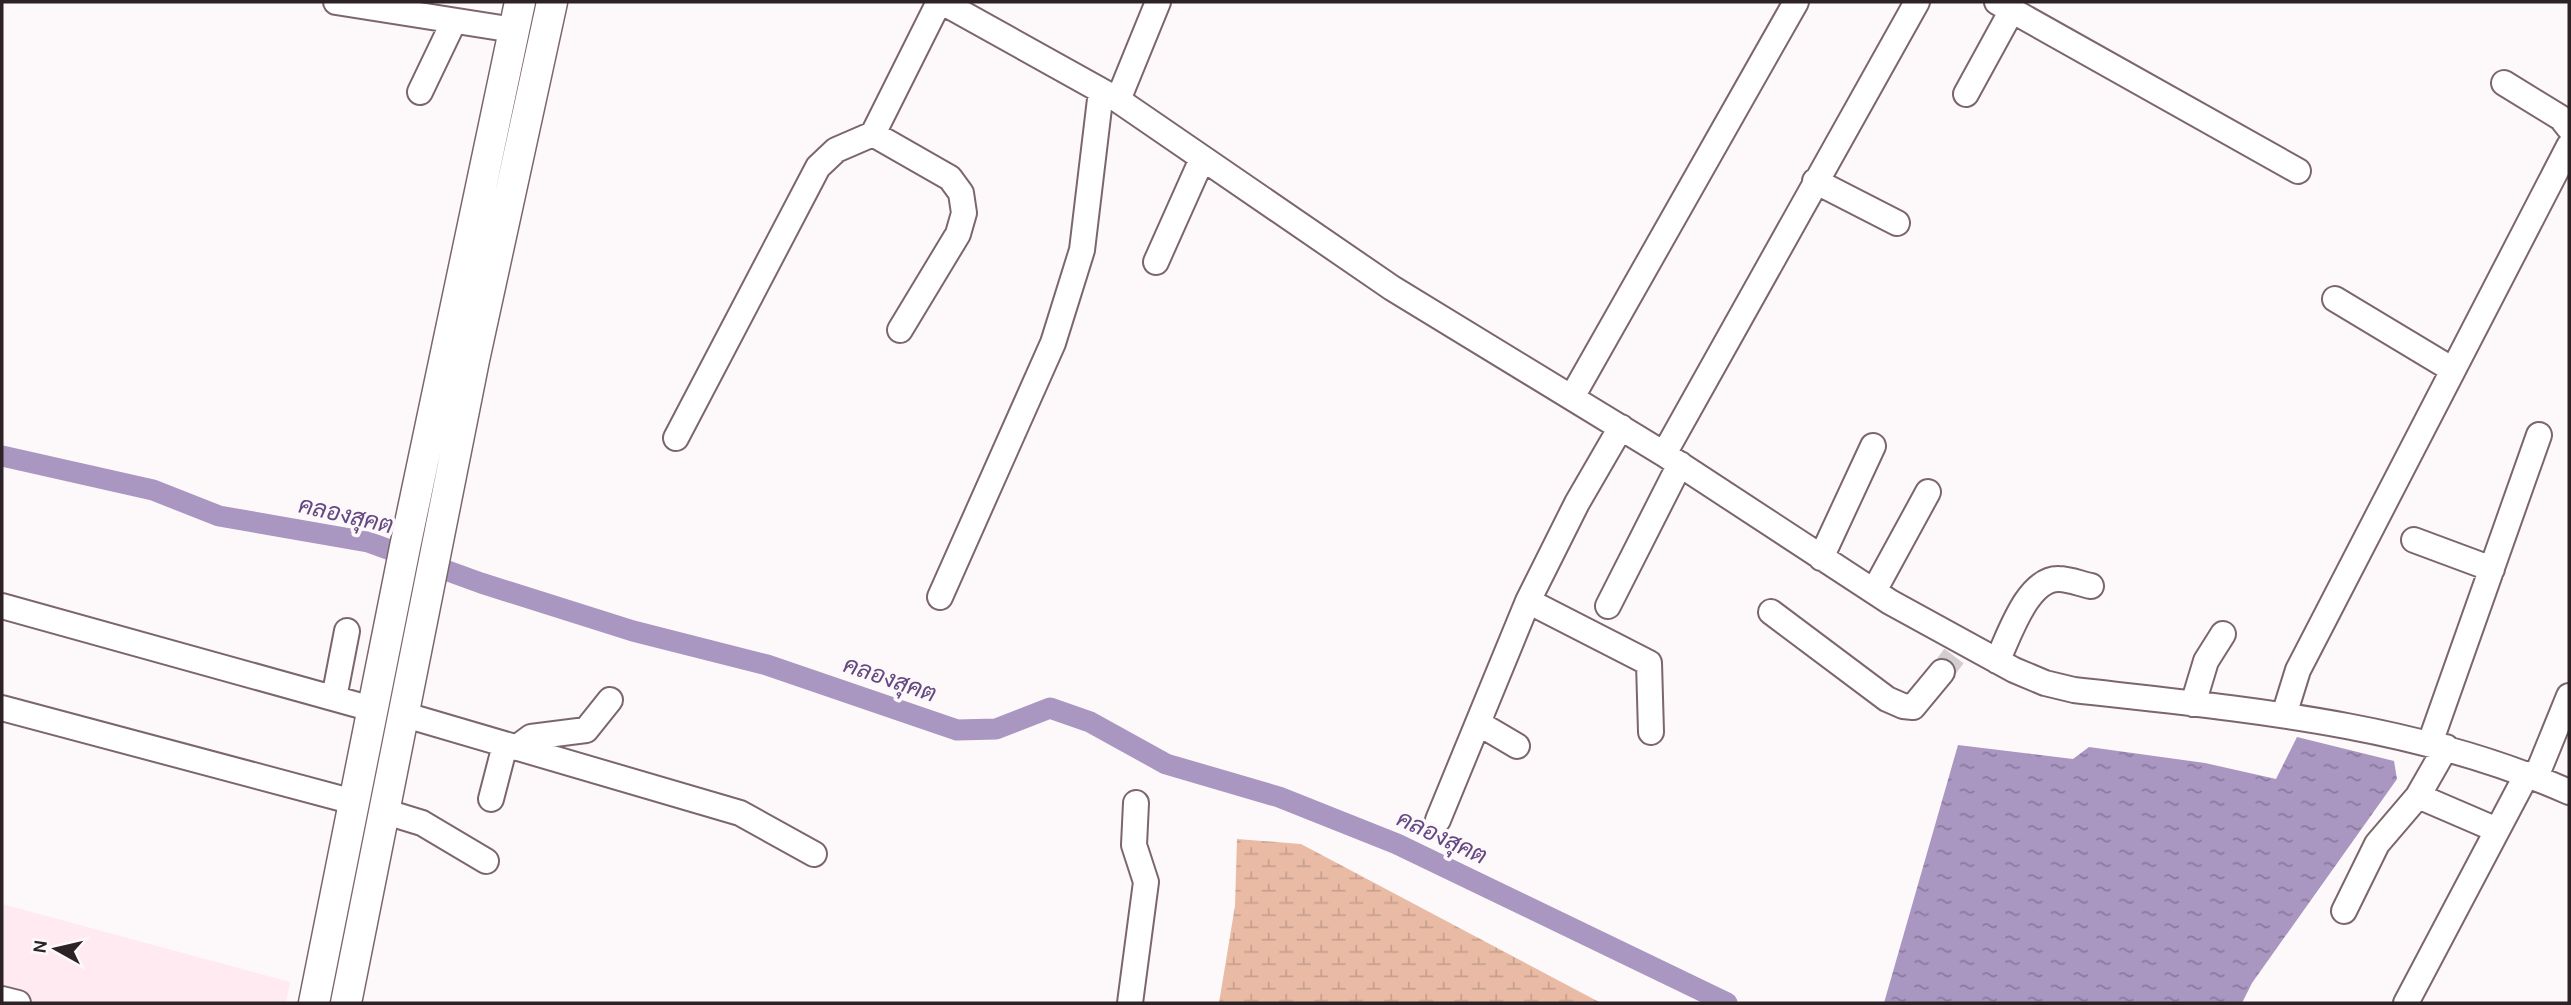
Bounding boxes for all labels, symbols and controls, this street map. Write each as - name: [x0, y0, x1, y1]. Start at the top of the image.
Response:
- water label: คลองสุคต: [295, 491, 396, 541]
- water label: คลองสุคต: [839, 650, 940, 710]
- water label: คลองสุคต: [1392, 804, 1492, 872]
- north arrow: [21, 914, 91, 984]
- text: N: [28, 938, 52, 955]

